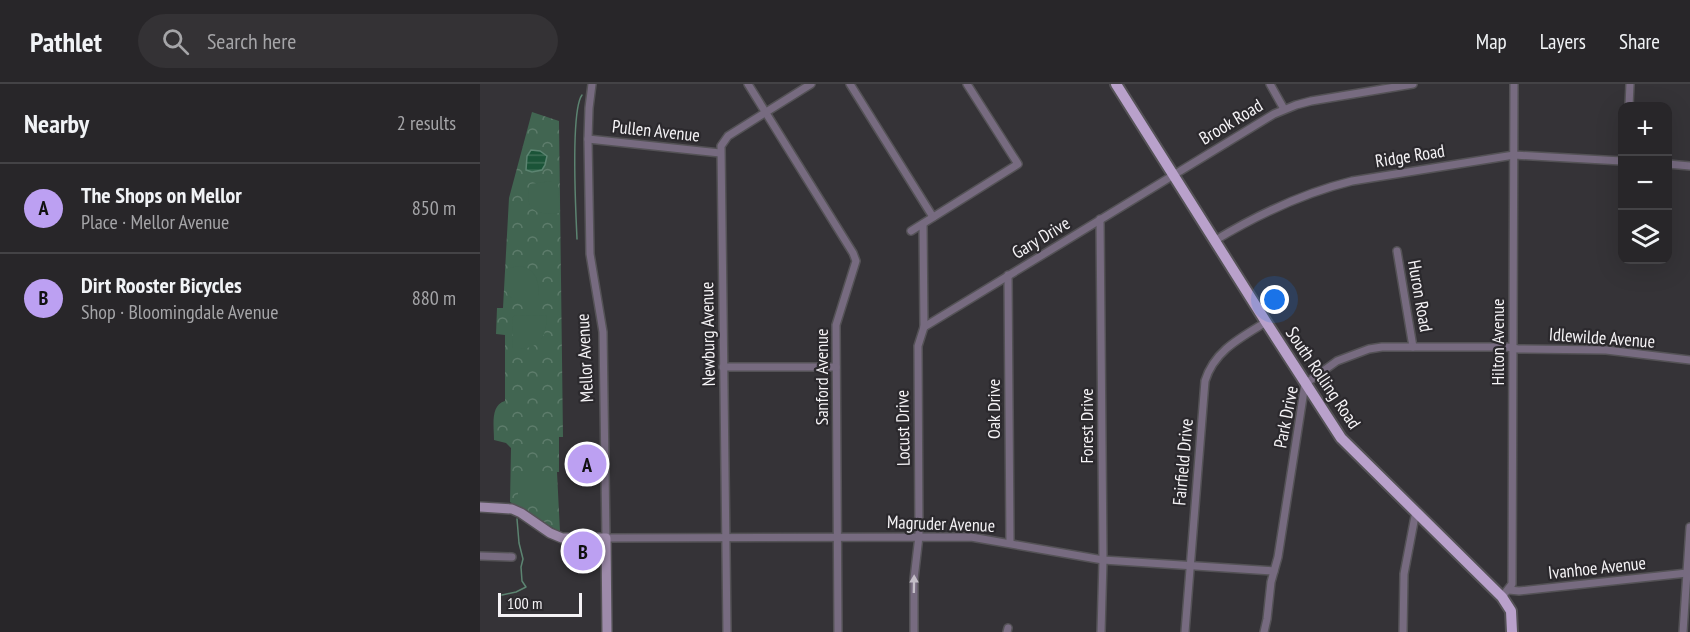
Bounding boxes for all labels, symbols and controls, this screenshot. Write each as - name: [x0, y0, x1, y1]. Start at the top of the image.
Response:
- search box: [138, 14, 558, 68]
- text: Pathlet: [30, 23, 102, 60]
- icon: search: [159, 25, 192, 58]
- text: Search here: [207, 27, 296, 55]
- text: Map: [1476, 28, 1507, 55]
- text: Layers: [1540, 28, 1586, 55]
- text: Share: [1619, 28, 1660, 55]
- street label: Brook Road: [1195, 94, 1267, 149]
- map controls: [1618, 102, 1672, 264]
- button: +: [1618, 102, 1672, 156]
- text: Nearby: [24, 107, 89, 140]
- text: 2 results: [397, 110, 456, 136]
- street label: Pullen Avenue: [611, 114, 701, 147]
- street label: Ridge Road: [1374, 139, 1446, 172]
- button: −: [1618, 156, 1672, 210]
- text: The Shops on Mellor: [81, 181, 242, 209]
- text: A: [38, 195, 49, 221]
- text: 850 m: [412, 195, 456, 221]
- text: Place · Mellor Avenue: [81, 209, 229, 235]
- button: layers: [1618, 210, 1672, 264]
- street label: Gary Drive: [1007, 211, 1074, 264]
- street label: Huron Road: [1403, 258, 1438, 334]
- text: Dirt Rooster Bicycles: [81, 271, 242, 299]
- street label: Newburg Avenue: [695, 281, 720, 387]
- text: B: [39, 285, 48, 311]
- text: 880 m: [412, 285, 456, 311]
- your location: [1260, 285, 1289, 314]
- street label: Hilton Avenue: [1486, 298, 1509, 386]
- text: Shop · Bloomingdale Avenue: [81, 299, 278, 325]
- street label: Mellor Avenue: [571, 313, 598, 403]
- street label: South Rolling Road: [1281, 322, 1366, 433]
- street label: Idlewilde Avenue: [1548, 322, 1656, 353]
- street label: Sanford Avenue: [810, 329, 833, 425]
- street label: Oak Drive: [982, 379, 1005, 439]
- street label: Park Drive: [1268, 384, 1303, 450]
- street label: Forest Drive: [1075, 388, 1098, 464]
- street label: Locust Drive: [890, 390, 915, 466]
- street label: Fairfield Drive: [1167, 417, 1198, 506]
- pin: A: [568, 442, 606, 487]
- street label: Magruder Avenue: [887, 510, 995, 537]
- pin: B: [564, 528, 602, 574]
- street label: Ivanhoe Avenue: [1547, 551, 1647, 584]
- one-way arrow: [909, 574, 919, 593]
- scale bar: [498, 590, 582, 618]
- text: 100 m: [507, 593, 542, 613]

